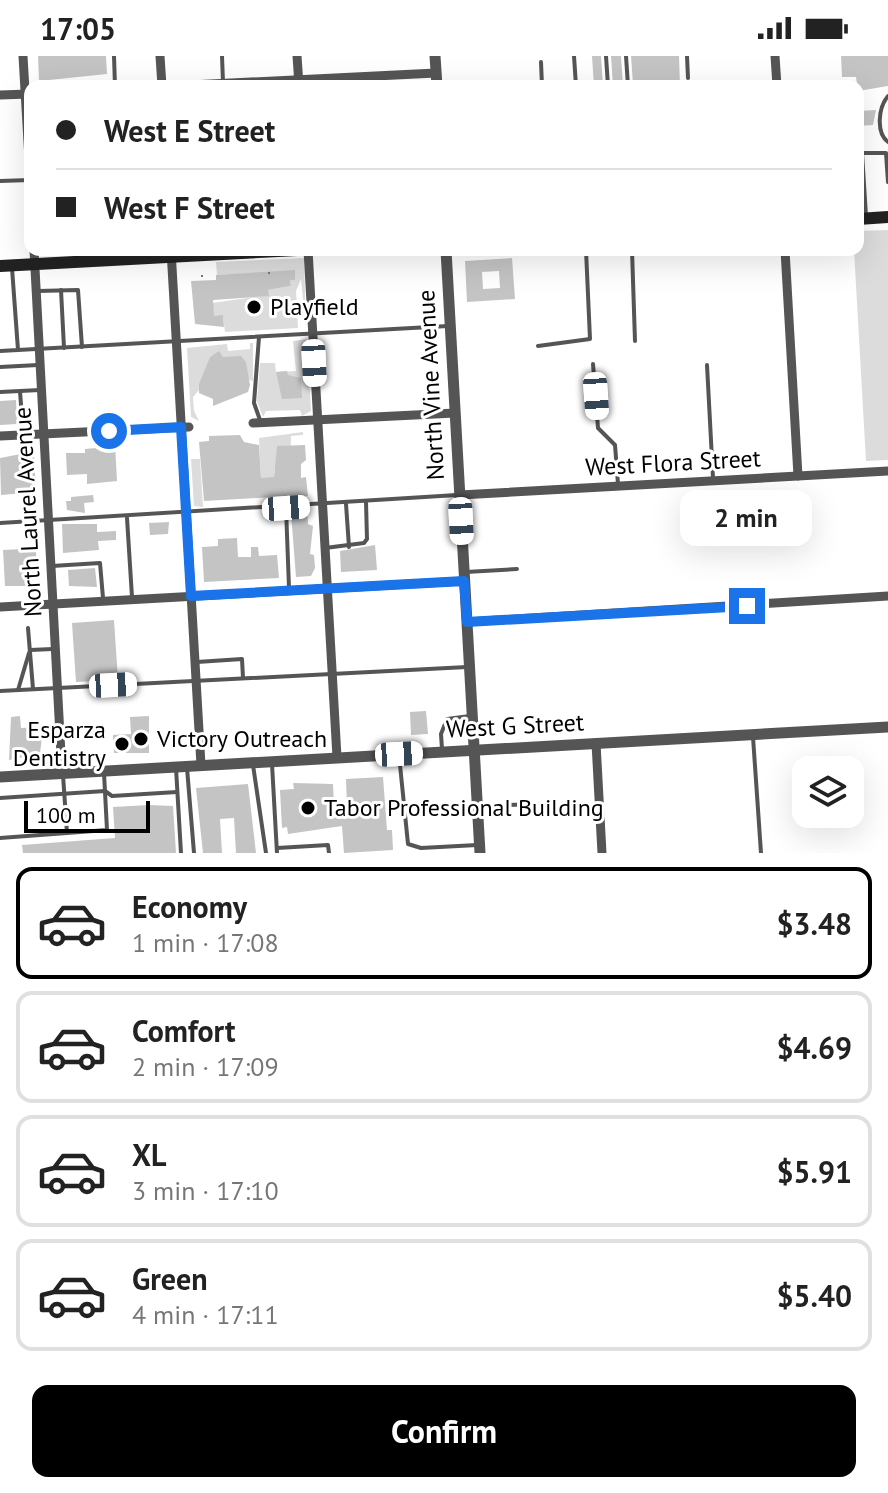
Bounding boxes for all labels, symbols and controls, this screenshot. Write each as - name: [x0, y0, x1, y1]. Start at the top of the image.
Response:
- text: 17:05: [40, 9, 116, 48]
- text: West E Street: [104, 111, 275, 150]
- text: West F Street: [104, 188, 275, 227]
- street label: North Vine Avenue: [410, 289, 451, 481]
- place label: Playfield: [270, 291, 359, 322]
- marker: Playfield: [245, 298, 263, 316]
- car: [301, 338, 327, 388]
- car: [582, 371, 610, 421]
- street label: North Laurel Avenue: [7, 406, 48, 618]
- route start: [91, 413, 127, 449]
- street label: West Flora Street: [584, 442, 762, 483]
- callout: 2 min: [681, 490, 813, 546]
- car: [261, 494, 311, 522]
- car: [448, 496, 474, 546]
- text: 2 min: [714, 501, 778, 534]
- route end: [729, 588, 765, 624]
- car: [88, 672, 138, 698]
- street label: West G Street: [445, 706, 585, 745]
- place label: Esparza Dentistry: [13, 714, 106, 773]
- place label: Victory Outreach: [156, 723, 327, 754]
- marker: Victory Outreach: [132, 730, 150, 748]
- marker: Esparza Dentistry: [113, 735, 131, 753]
- car: [374, 741, 424, 767]
- map controls: [792, 756, 864, 828]
- button: layers: [792, 756, 864, 828]
- place label: Tabor Professional Building: [324, 792, 604, 823]
- scale bar: [24, 797, 150, 833]
- marker: Tabor Professional Building: [299, 799, 317, 817]
- text: 100 m: [36, 801, 96, 829]
- icon: car: [36, 887, 108, 959]
- text: Economy: [132, 887, 247, 926]
- text: $3.48: [777, 904, 852, 943]
- text: 1 min · 17:08: [132, 926, 279, 959]
- icon: car: [36, 1011, 108, 1083]
- text: Comfort: [132, 1011, 235, 1050]
- text: $4.69: [777, 1028, 852, 1067]
- text: 2 min · 17:09: [132, 1050, 279, 1083]
- icon: car: [36, 1135, 108, 1207]
- text: XL: [132, 1135, 166, 1174]
- text: $5.91: [777, 1152, 852, 1191]
- text: 3 min · 17:10: [132, 1174, 279, 1207]
- icon: car: [36, 1259, 108, 1331]
- text: Green: [132, 1259, 207, 1298]
- text: $5.40: [777, 1276, 852, 1315]
- text: 4 min · 17:11: [132, 1298, 279, 1331]
- button: Confirm: [32, 1385, 856, 1477]

